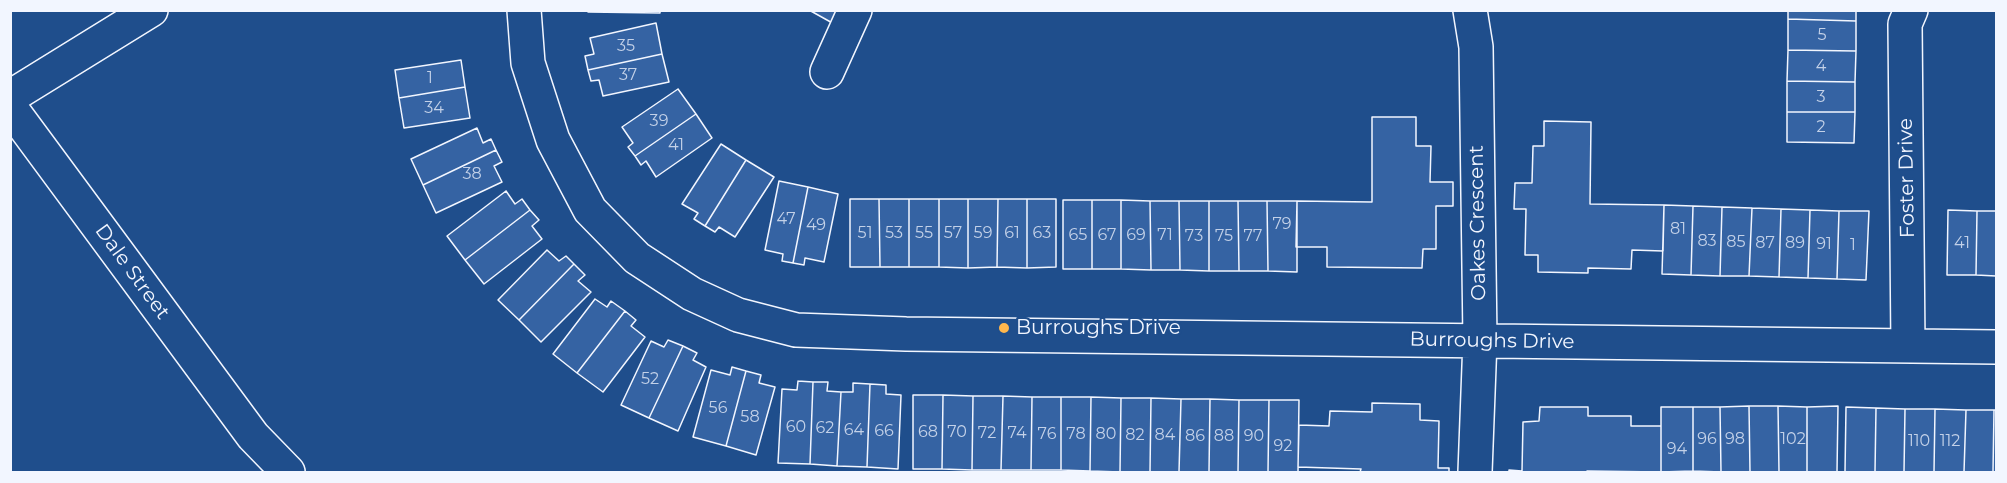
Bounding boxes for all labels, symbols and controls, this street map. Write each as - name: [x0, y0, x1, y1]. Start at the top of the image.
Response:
- house number: 5: [1817, 25, 1827, 45]
- house number: 35: [617, 36, 635, 56]
- house number: 4: [1816, 56, 1826, 76]
- house number: 37: [619, 65, 637, 85]
- house number: 1: [427, 68, 433, 88]
- house number: 3: [1816, 87, 1826, 107]
- house number: 34: [424, 98, 444, 118]
- house number: 39: [650, 111, 668, 131]
- house number: 2: [1816, 117, 1826, 137]
- street label: Foster Drive: [1894, 118, 1920, 238]
- house number: 41: [668, 135, 684, 155]
- street label: Oakes Crescent: [1465, 145, 1491, 301]
- house number: 38: [462, 164, 482, 184]
- house number: 47: [776, 209, 796, 229]
- house number: 79: [1272, 214, 1292, 234]
- house number: 49: [806, 215, 826, 235]
- house number: 81: [1670, 219, 1686, 239]
- street label: Dale Street: [90, 220, 174, 324]
- house number: 51: [858, 223, 872, 243]
- house number: 53: [885, 223, 903, 243]
- house number: 55: [915, 223, 933, 243]
- house number: 57: [944, 223, 962, 243]
- house number: 59: [974, 223, 992, 243]
- house number: 61: [1004, 223, 1020, 243]
- house number: 63: [1033, 223, 1051, 243]
- house number: 65: [1069, 225, 1087, 245]
- house number: 67: [1097, 225, 1117, 245]
- house number: 69: [1126, 225, 1146, 245]
- house number: 71: [1157, 225, 1173, 245]
- house number: 73: [1185, 226, 1203, 246]
- house number: 75: [1215, 226, 1233, 246]
- house number: 77: [1244, 226, 1262, 246]
- house number: 83: [1697, 231, 1717, 251]
- house number: 85: [1726, 232, 1746, 252]
- house number: 87: [1755, 233, 1775, 253]
- house number: 89: [1785, 233, 1805, 253]
- house number: 41: [1954, 233, 1970, 253]
- house number: 91: [1816, 234, 1832, 254]
- house number: 1: [1850, 235, 1856, 255]
- place label: Burroughs Drive: [1016, 316, 1181, 340]
- marker: Burroughs Drive: [997, 321, 1011, 335]
- street label: Burroughs Drive: [1409, 328, 1575, 354]
- house number: 52: [641, 369, 659, 389]
- house number: 56: [709, 398, 727, 418]
- house number: 58: [740, 407, 760, 427]
- house number: 60: [786, 417, 806, 437]
- house number: 62: [816, 418, 834, 438]
- house number: 64: [844, 420, 864, 440]
- house number: 66: [874, 421, 894, 441]
- house number: 68: [918, 422, 938, 442]
- house number: 70: [947, 422, 967, 442]
- house number: 72: [978, 423, 996, 443]
- house number: 74: [1008, 423, 1026, 443]
- house number: 76: [1038, 424, 1056, 444]
- house number: 78: [1066, 424, 1086, 444]
- house number: 80: [1096, 424, 1116, 444]
- house number: 82: [1125, 425, 1145, 445]
- house number: 84: [1155, 425, 1175, 445]
- house number: 86: [1185, 426, 1205, 446]
- house number: 88: [1214, 426, 1234, 446]
- house number: 90: [1244, 426, 1264, 446]
- house number: 96: [1697, 429, 1717, 449]
- house number: 98: [1725, 429, 1745, 449]
- house number: 102: [1780, 429, 1806, 449]
- house number: 110: [1908, 431, 1930, 451]
- house number: 112: [1940, 431, 1960, 451]
- house number: 92: [1274, 436, 1292, 456]
- house number: 94: [1667, 439, 1687, 459]

